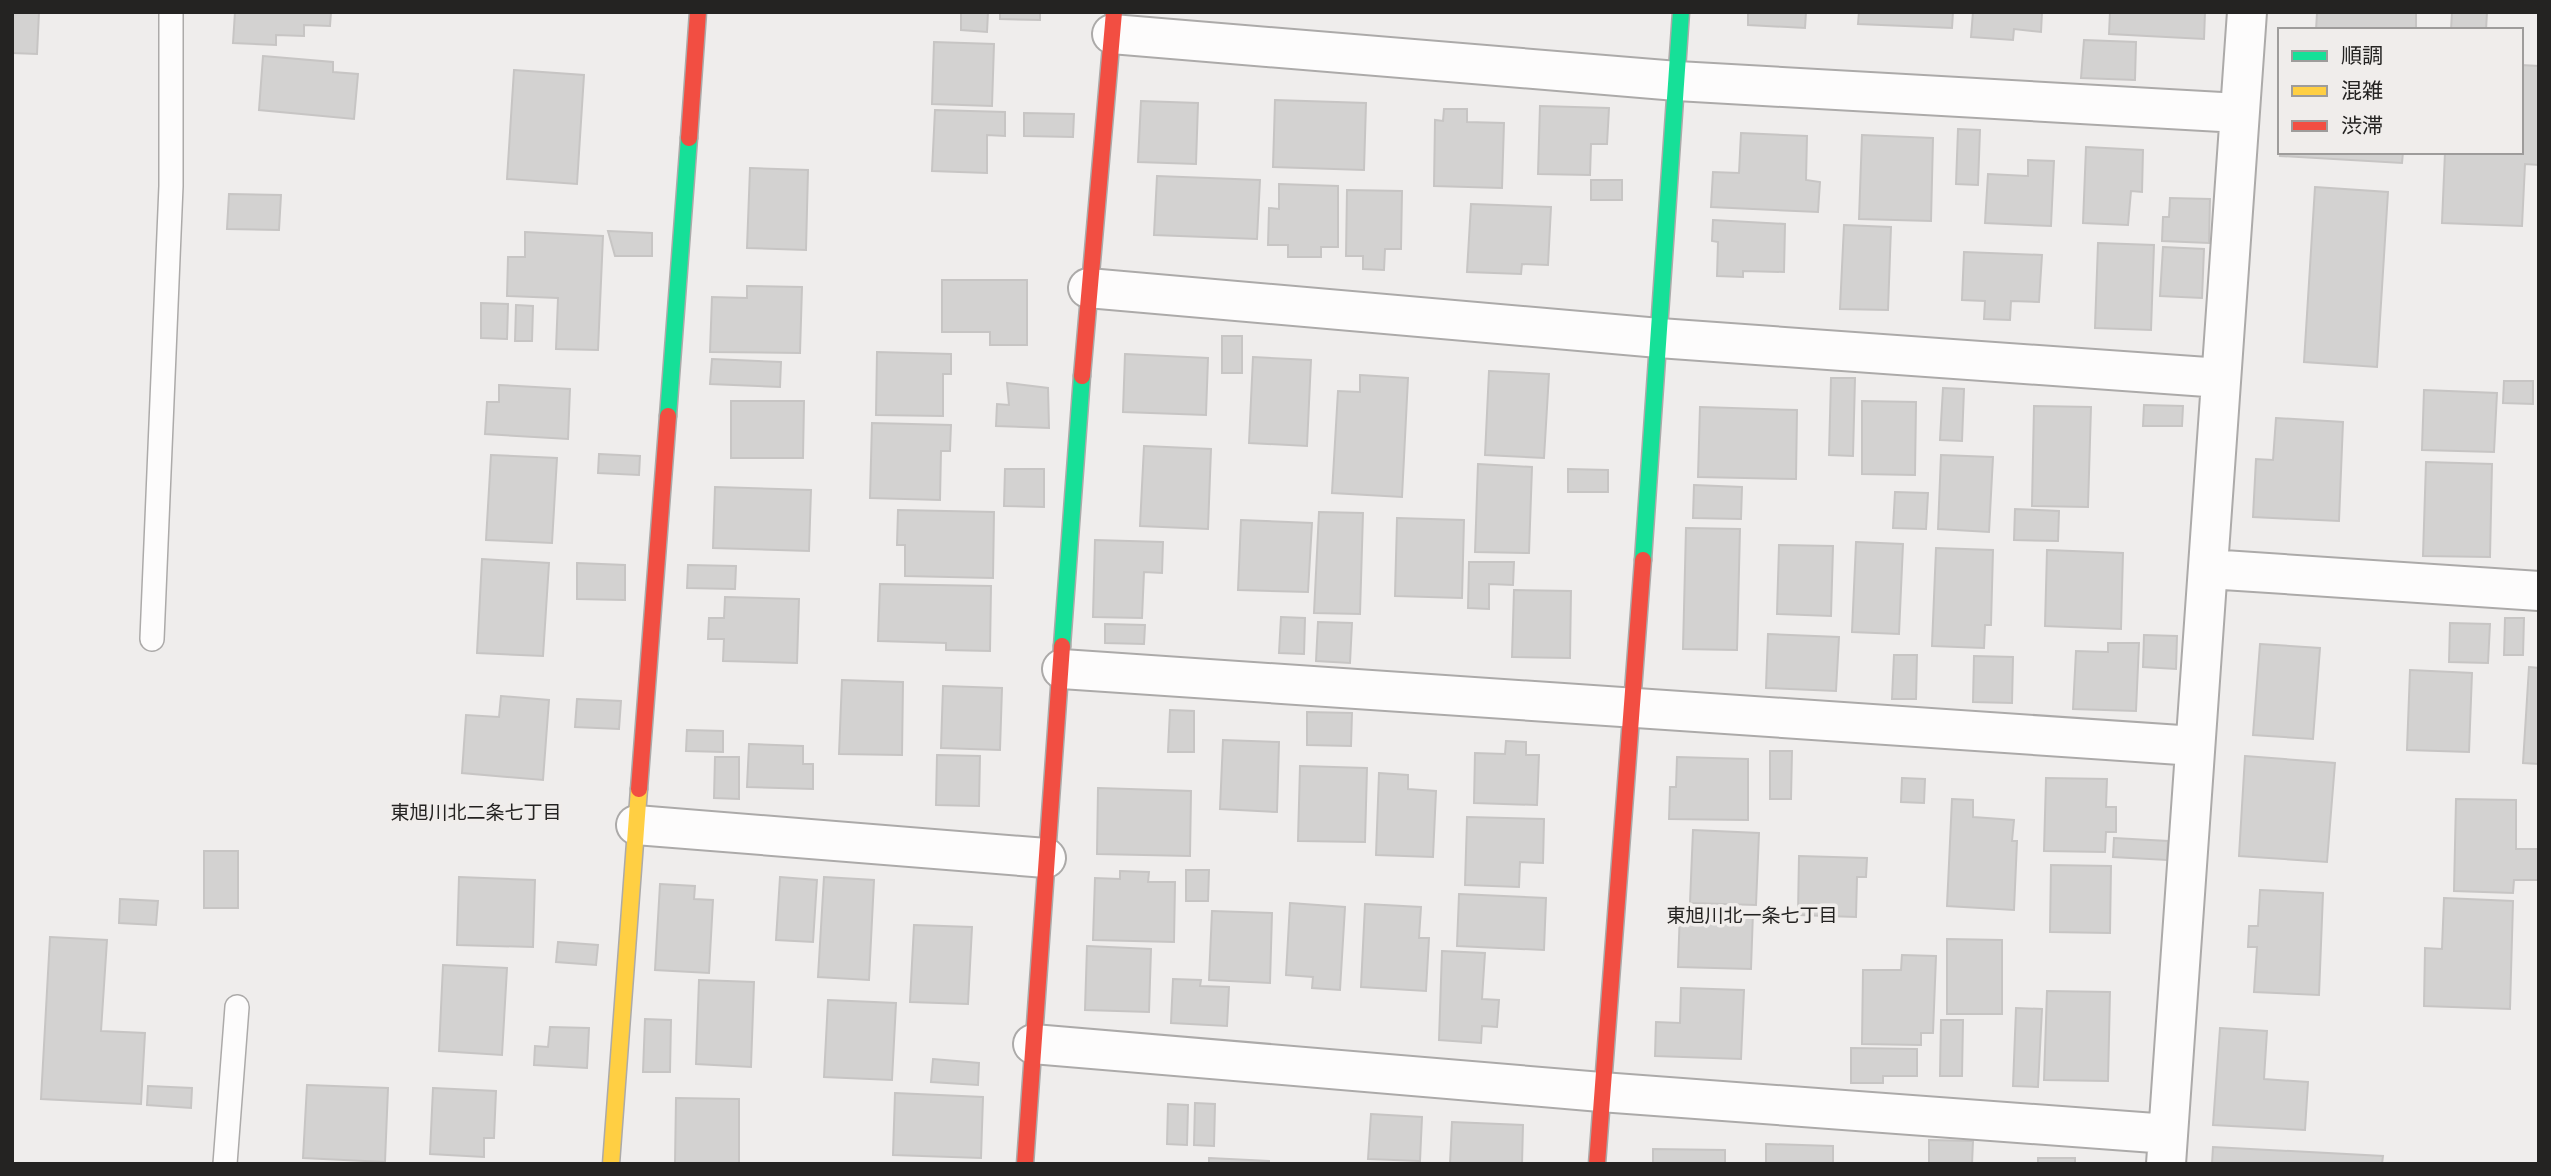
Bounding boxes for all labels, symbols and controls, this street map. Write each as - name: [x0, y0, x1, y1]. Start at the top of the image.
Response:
- legend: [2278, 28, 2523, 154]
- text: 順調: [2341, 43, 2383, 69]
- text: 混雑: [2341, 78, 2383, 104]
- text: 渋滞: [2341, 113, 2383, 139]
- district label: 東旭川北二条七丁目: [390, 801, 562, 824]
- district label: 東旭川北一条七丁目: [1666, 904, 1838, 927]

